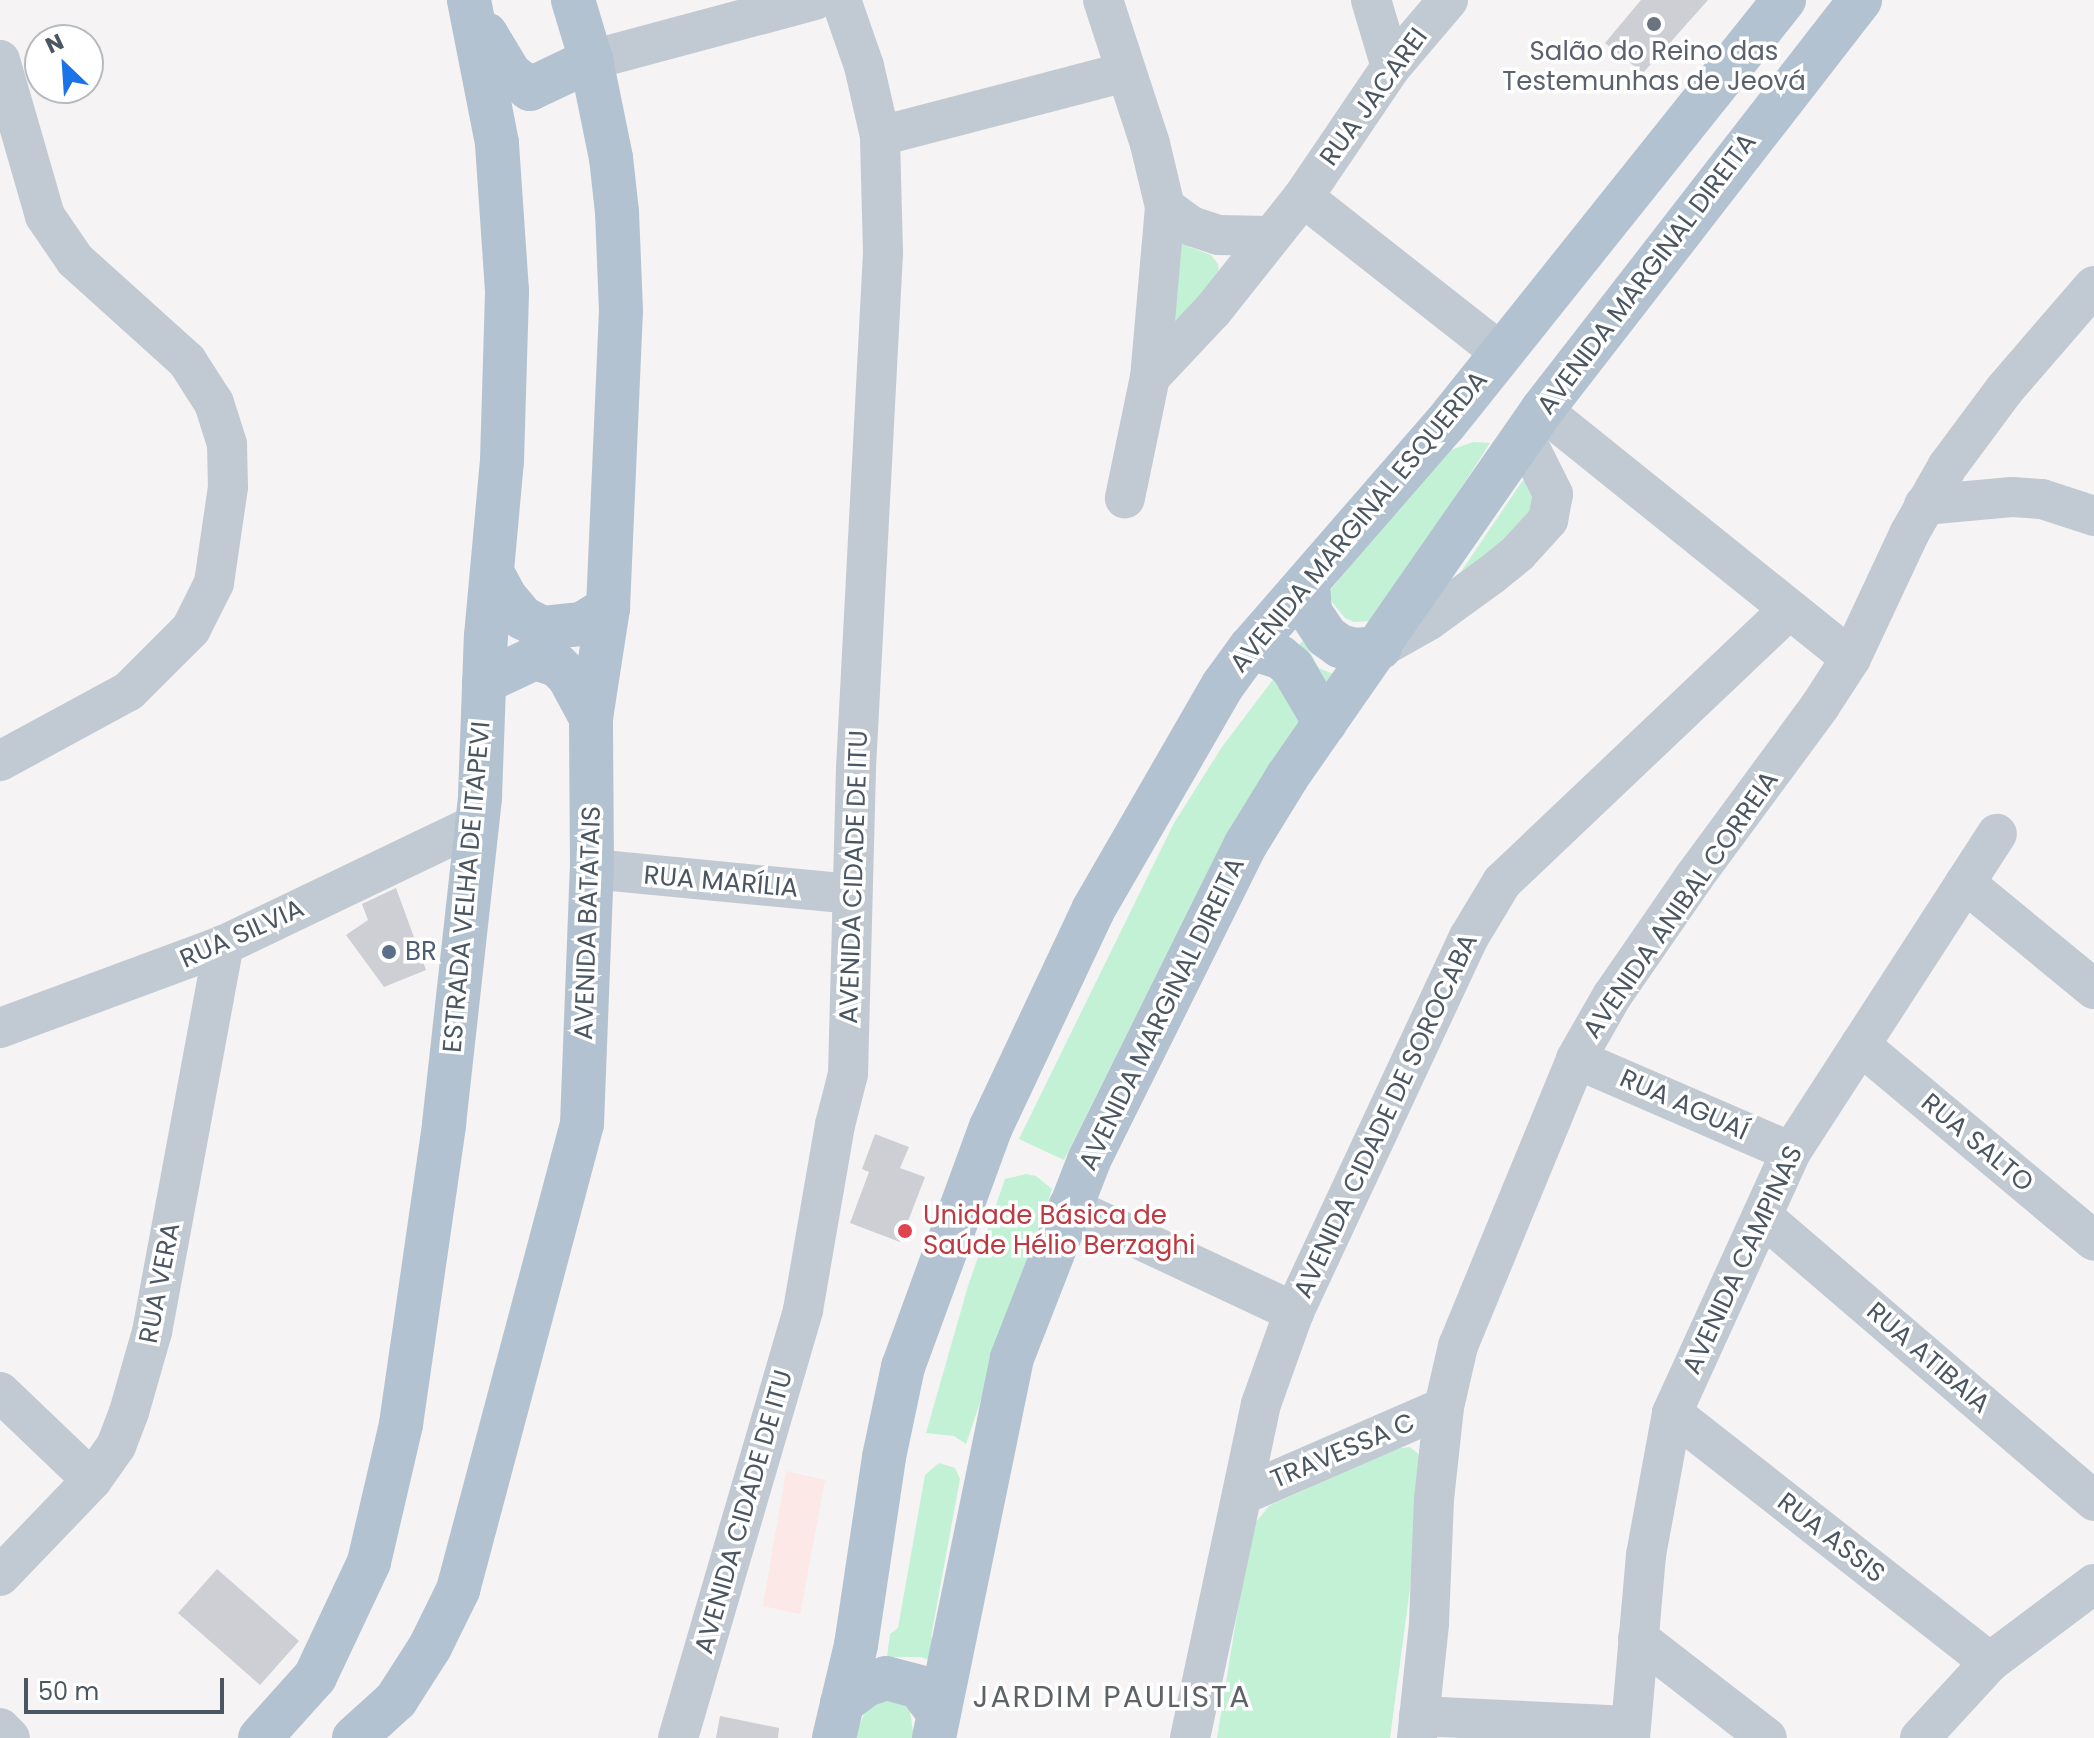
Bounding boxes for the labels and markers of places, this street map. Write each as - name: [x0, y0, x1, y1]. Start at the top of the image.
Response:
- marker: Salão do Reino das Testemunhas de Jeová: [1645, 15, 1663, 33]
- place label: Salão do Reino das Testemunhas de Jeová: [1502, 36, 1806, 98]
- place label: BR: [405, 936, 437, 968]
- marker: BR: [380, 943, 398, 961]
- place label: Unidade Básica de Saúde Hélio Berzaghi: [923, 1200, 1195, 1262]
- marker: Unidade Básica de Saúde Hélio Berzaghi: [894, 1220, 916, 1242]

